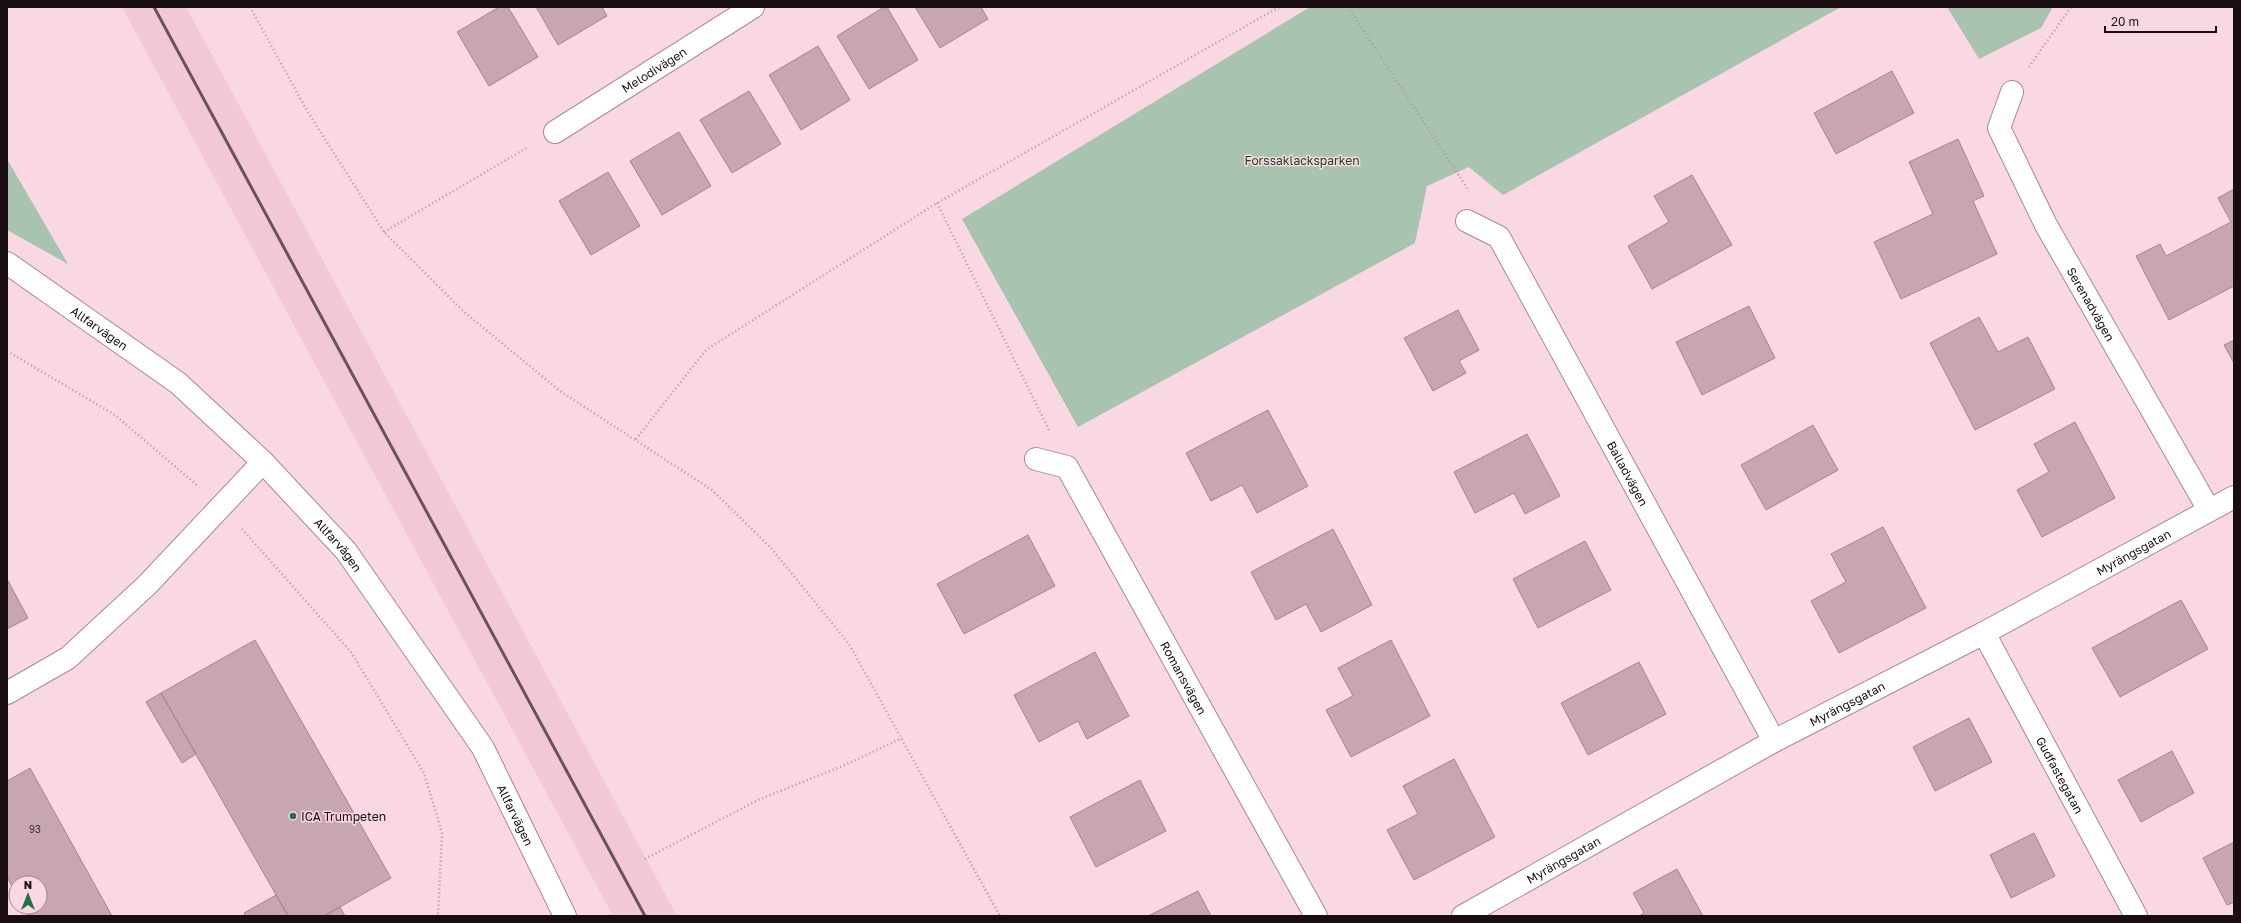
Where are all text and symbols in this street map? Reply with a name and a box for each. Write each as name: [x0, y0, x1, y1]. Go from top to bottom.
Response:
scale bar: [2105, 8, 2216, 34]
text: 20 m: [2111, 14, 2139, 29]
street label: Melodivägen: [619, 43, 689, 96]
park label: Forssaklacksparken: [1244, 153, 1360, 168]
street label: Serenadvägen: [2064, 264, 2118, 344]
street label: Allfarvägen: [68, 303, 131, 353]
street label: Balladvägen: [1604, 438, 1652, 508]
street label: Allfarvägen: [311, 515, 366, 575]
street label: Myrängsgatan: [2093, 525, 2173, 578]
street label: Romansvägen: [1158, 638, 1210, 717]
street label: Myrängsgatan: [1807, 678, 1887, 729]
street label: Gudfastegatan: [2033, 734, 2087, 816]
street label: Allfarvägen: [494, 782, 537, 848]
place label: ICA Trumpeten: [301, 809, 386, 824]
marker: ICA Trumpeten: [288, 811, 298, 821]
house number: 93: [29, 823, 41, 835]
street label: Myrängsgatan: [1524, 833, 1603, 886]
north arrow: [8, 875, 48, 915]
text: N: [24, 878, 32, 891]

